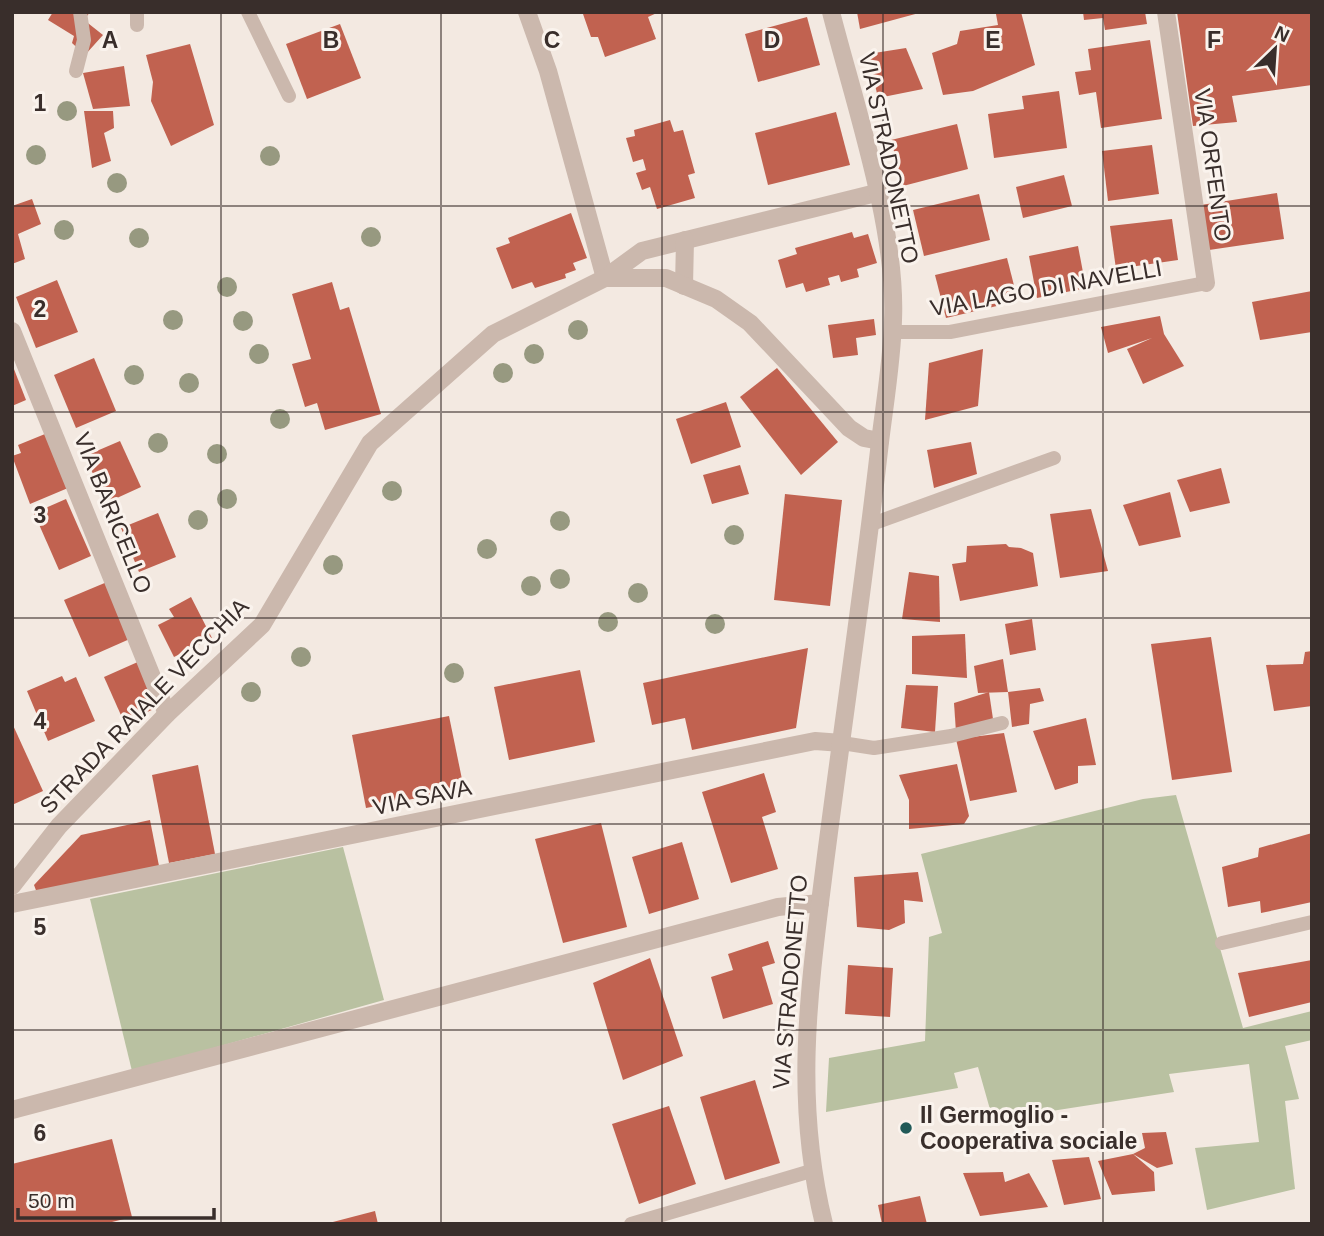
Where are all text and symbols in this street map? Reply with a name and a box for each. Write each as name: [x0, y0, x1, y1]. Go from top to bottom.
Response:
north arrow: [1240, 14, 1310, 84]
text: N: [1271, 22, 1293, 46]
text: A: [102, 27, 118, 53]
text: B: [323, 27, 339, 53]
text: C: [544, 27, 560, 53]
text: D: [764, 27, 780, 53]
text: E: [985, 27, 1001, 53]
text: F: [1207, 27, 1221, 53]
street label: VIA STRADONETTO: [854, 50, 924, 266]
street label: VIA ORFENTO: [1189, 87, 1237, 243]
text: 1: [34, 90, 47, 116]
street label: VIA LAGO DI NAVELLI: [928, 255, 1164, 321]
text: 2: [34, 296, 46, 322]
street label: VIA BARICELLO: [69, 429, 157, 597]
text: 3: [34, 502, 46, 528]
street label: STRADA RAIALE VECCHIA: [34, 593, 254, 819]
text: 4: [34, 708, 47, 734]
street label: VIA SAVA: [370, 774, 474, 820]
street label: VIA STRADONETTO: [768, 873, 812, 1091]
text: 5: [34, 914, 47, 940]
place label: Il Germoglio - Cooperativa sociale: [920, 1102, 1137, 1154]
text: 6: [34, 1120, 46, 1146]
marker: Il Germoglio - Cooperativa sociale: [898, 1120, 914, 1136]
scale bar: [18, 1176, 214, 1220]
text: 50 m: [28, 1189, 75, 1212]

